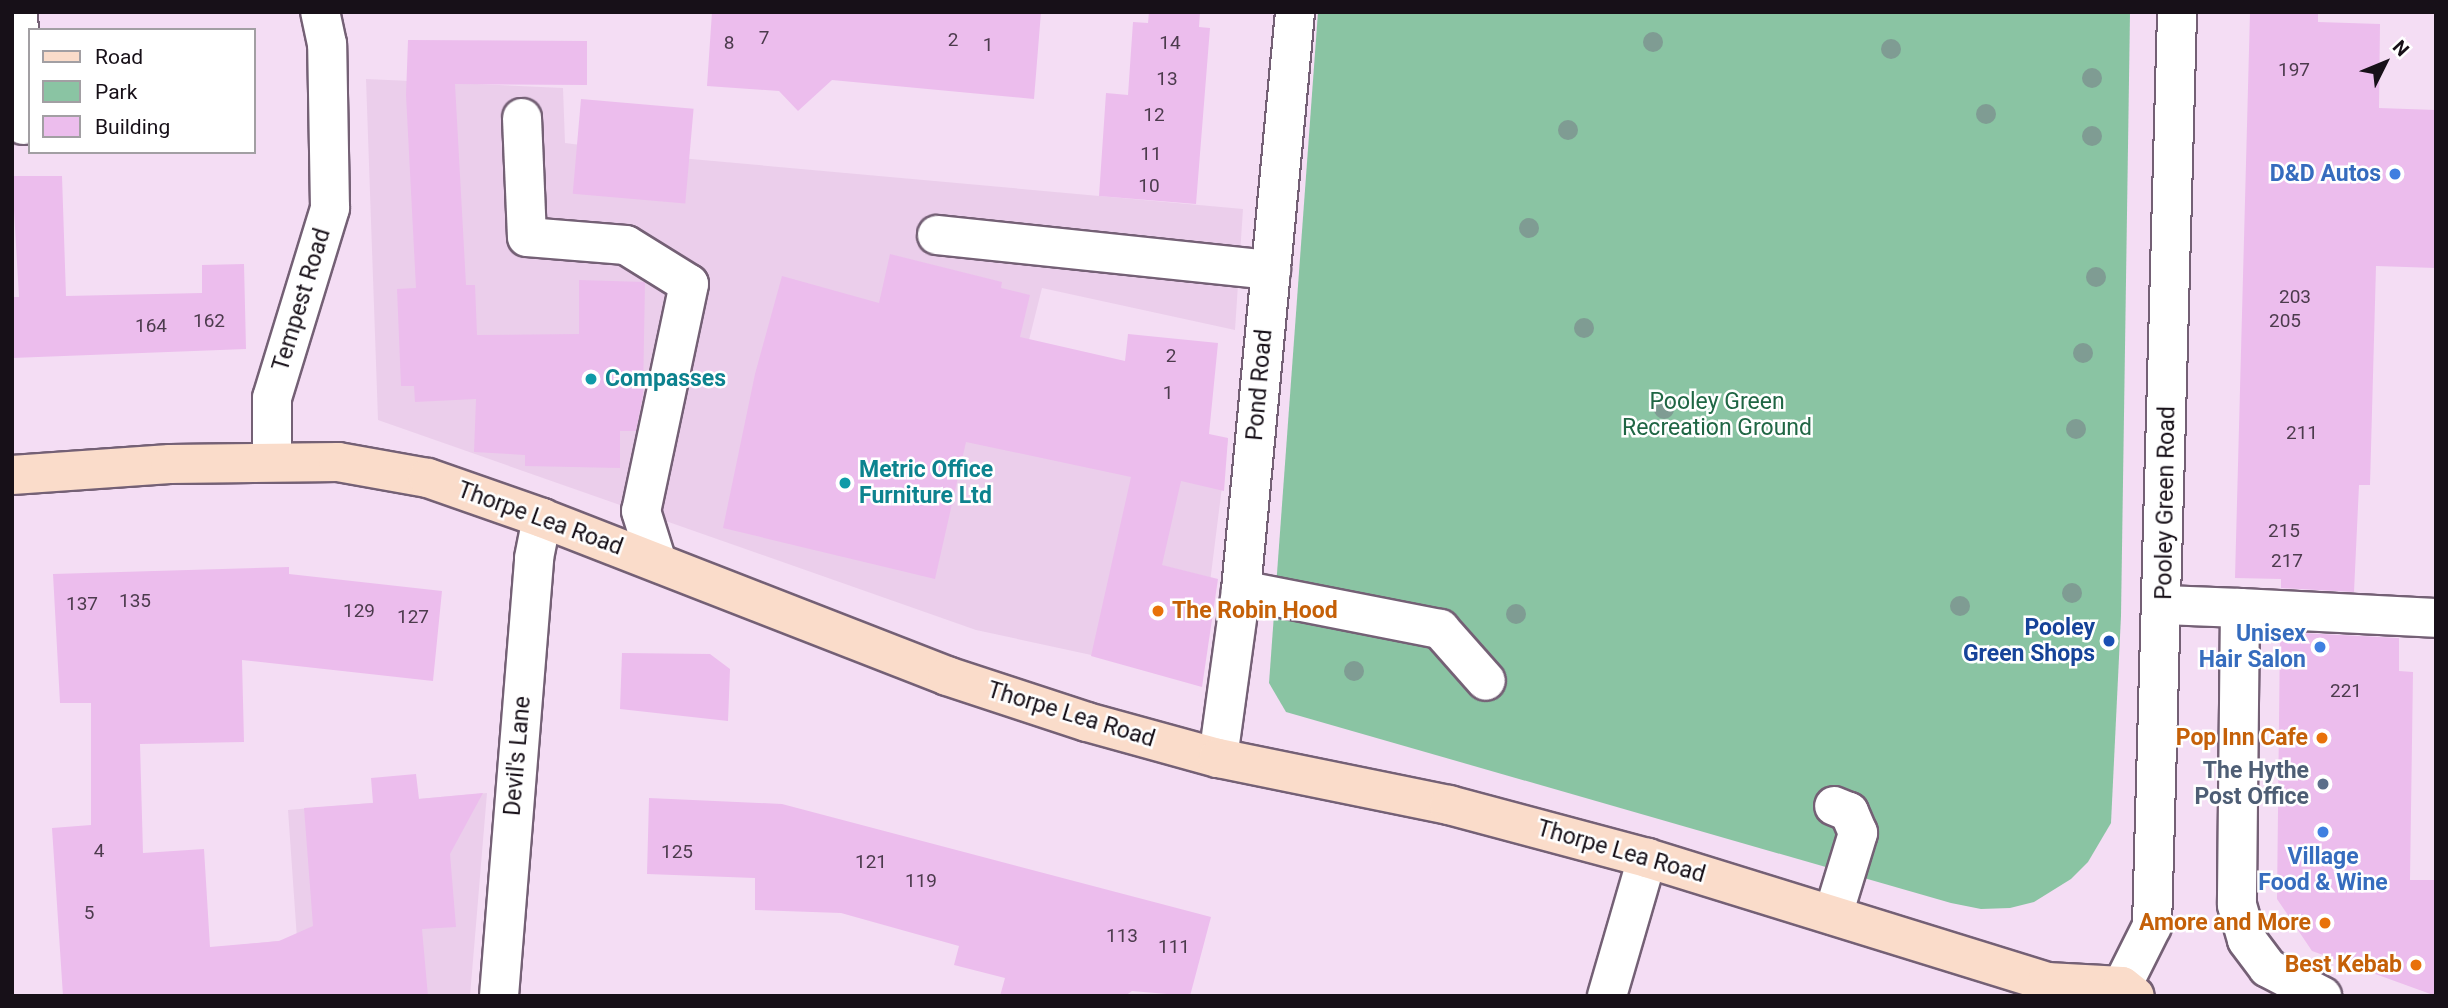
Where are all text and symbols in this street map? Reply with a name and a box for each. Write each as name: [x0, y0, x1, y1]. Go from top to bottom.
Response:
house number: 7: [759, 27, 769, 49]
legend: [28, 28, 256, 154]
north arrow: [2350, 28, 2420, 98]
house number: 2: [948, 29, 958, 51]
house number: 8: [724, 32, 734, 54]
house number: 14: [1159, 32, 1181, 54]
house number: 1: [983, 34, 993, 56]
text: N: [2388, 36, 2414, 61]
text: Road: [95, 45, 143, 69]
house number: 197: [2278, 59, 2310, 81]
house number: 13: [1156, 68, 1178, 90]
text: Park: [95, 80, 137, 104]
house number: 12: [1143, 104, 1165, 126]
text: Building: [95, 115, 170, 139]
house number: 11: [1140, 143, 1162, 165]
place label: D&D Autos: [2270, 160, 2381, 188]
marker: D&D Autos: [2387, 166, 2403, 182]
house number: 10: [1138, 175, 1160, 197]
street label: Tempest Road: [267, 225, 337, 375]
house number: 203: [2279, 286, 2311, 308]
house number: 162: [193, 310, 225, 332]
house number: 205: [2269, 310, 2301, 332]
house number: 164: [135, 315, 167, 337]
street label: Pond Road: [1241, 328, 1279, 442]
house number: 2: [1166, 345, 1176, 367]
place label: Compasses: [605, 365, 726, 393]
marker: Compasses: [583, 371, 599, 387]
house number: 1: [1163, 382, 1173, 404]
park label: Pooley Green Recreation Ground: [1622, 388, 1812, 442]
street label: Pooley Green Road: [2151, 406, 2181, 600]
house number: 211: [2286, 422, 2318, 444]
place label: Metric Office Furniture Ltd: [859, 456, 993, 510]
marker: Metric Office Furniture Ltd: [837, 475, 853, 491]
street label: Thorpe Lea Road: [454, 476, 626, 562]
house number: 215: [2268, 520, 2300, 542]
house number: 217: [2271, 550, 2303, 572]
house number: 135: [119, 590, 151, 612]
house number: 137: [66, 593, 98, 615]
place label: The Robin Hood: [1172, 597, 1338, 625]
house number: 129: [343, 600, 375, 622]
marker: The Robin Hood: [1150, 603, 1166, 619]
house number: 127: [397, 606, 429, 628]
place label: Pooley Green Shops: [1963, 614, 2095, 668]
place label: Unisex Hair Salon: [2199, 620, 2306, 674]
marker: Pooley Green Shops: [2101, 633, 2117, 649]
marker: Unisex Hair Salon: [2312, 639, 2328, 655]
street label: Thorpe Lea Road: [984, 676, 1158, 754]
house number: 221: [2330, 680, 2362, 702]
street label: Devil's Lane: [499, 695, 537, 817]
place label: Pop Inn Cafe: [2176, 724, 2308, 752]
marker: Pop Inn Cafe: [2314, 730, 2330, 746]
place label: The Hythe Post Office: [2194, 757, 2309, 811]
marker: The Hythe Post Office: [2315, 776, 2331, 792]
street label: Thorpe Lea Road: [1534, 815, 1708, 889]
marker: Village Food & Wine: [2315, 824, 2331, 840]
house number: 4: [94, 840, 104, 862]
house number: 125: [661, 841, 693, 863]
place label: Village Food & Wine: [2258, 843, 2388, 897]
house number: 121: [855, 851, 887, 873]
house number: 119: [905, 870, 937, 892]
house number: 5: [84, 902, 94, 924]
place label: Amore and More: [2139, 909, 2311, 937]
marker: Amore and More: [2317, 915, 2333, 931]
house number: 113: [1106, 925, 1138, 947]
house number: 111: [1158, 936, 1190, 958]
place label: Best Kebab: [2285, 951, 2402, 979]
marker: Best Kebab: [2408, 957, 2424, 973]

